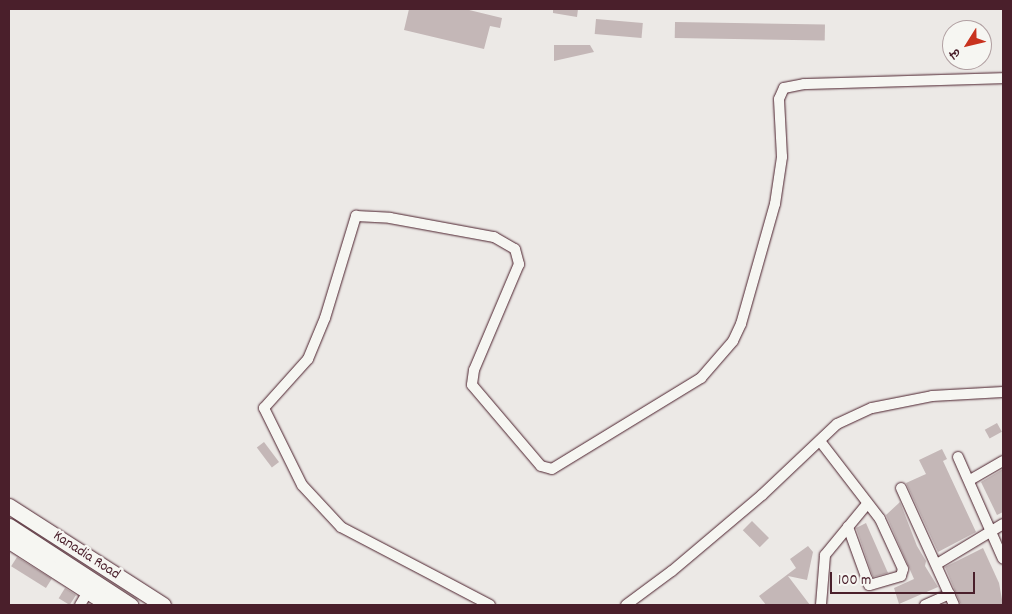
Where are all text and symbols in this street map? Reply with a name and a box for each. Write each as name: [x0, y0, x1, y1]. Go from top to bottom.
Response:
north arrow: [942, 20, 992, 70]
text: उ: [945, 44, 966, 62]
street label: Kanadia Road: [49, 528, 123, 584]
scale bar: [832, 562, 977, 594]
text: 100 m: [838, 570, 871, 592]

